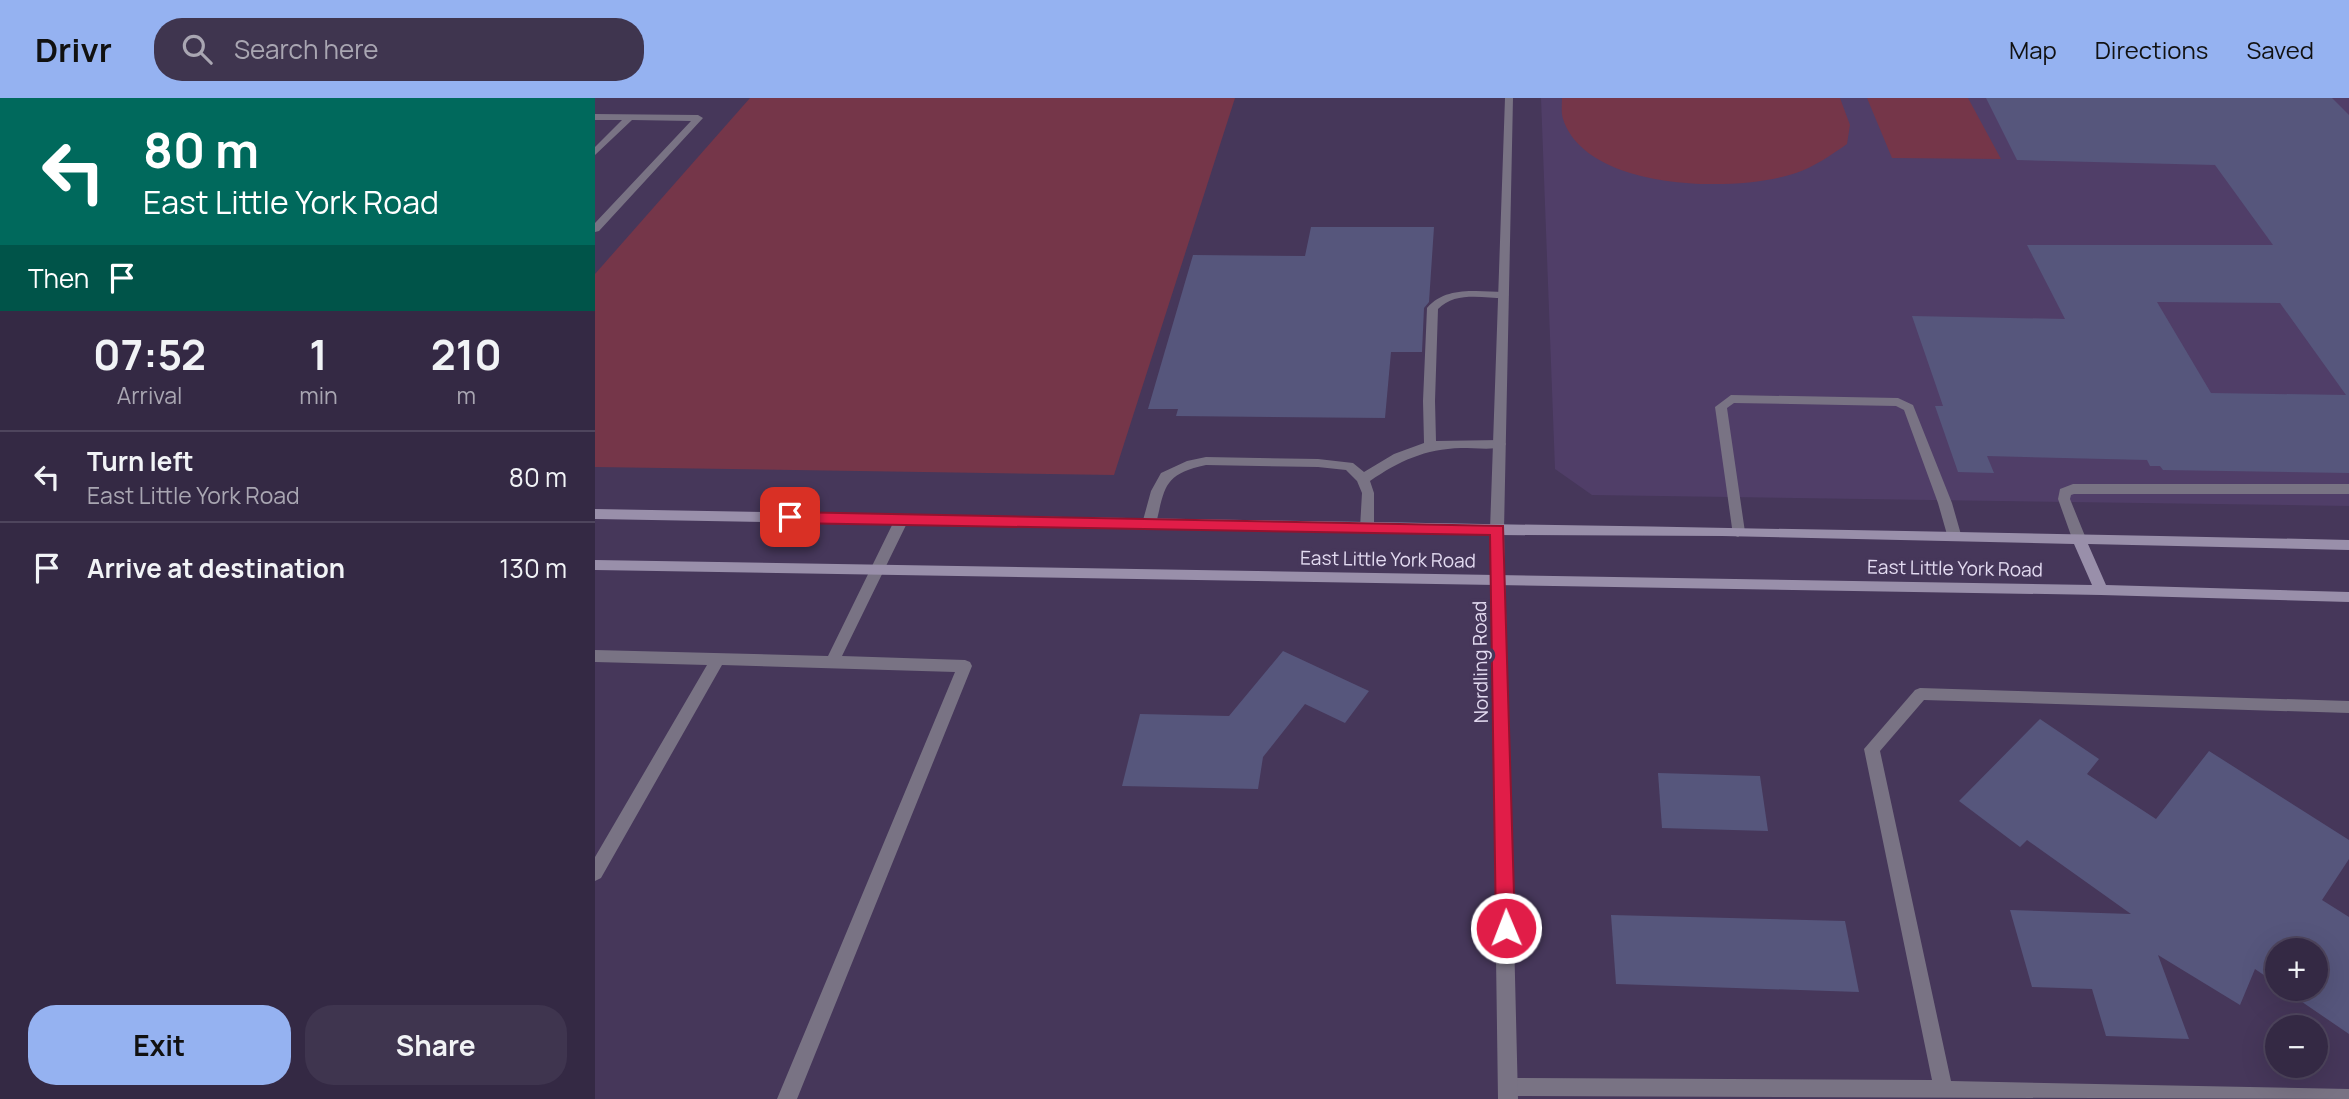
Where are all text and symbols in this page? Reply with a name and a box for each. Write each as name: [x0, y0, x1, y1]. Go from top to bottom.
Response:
search box: [154, 18, 644, 81]
text: Drivr: [35, 27, 112, 72]
icon: search: [178, 30, 216, 68]
text: Search here: [234, 31, 378, 67]
text: Map: [2009, 33, 2057, 66]
text: Directions: [2095, 33, 2208, 66]
text: Saved: [2246, 33, 2314, 66]
text: 80 m: [143, 116, 259, 183]
icon: left: [28, 126, 119, 217]
text: East Little York Road: [143, 180, 439, 224]
icon: arrive: [103, 259, 141, 297]
text: Then: [28, 260, 89, 296]
text: 07:52: [93, 325, 206, 383]
text: 1: [309, 325, 328, 383]
text: 210: [431, 325, 502, 383]
text: Arrival: [117, 379, 182, 411]
text: min: [299, 379, 338, 411]
text: m: [457, 379, 476, 411]
text: Turn left: [87, 443, 194, 479]
icon: left: [28, 458, 66, 496]
text: 80 m: [509, 459, 567, 495]
text: East Little York Road: [87, 479, 300, 511]
pin: [760, 487, 820, 547]
icon: arrive: [771, 498, 809, 536]
street label: East Little York Road: [1300, 544, 1476, 574]
icon: arrive: [28, 549, 66, 587]
text: Arrive at destination: [87, 550, 345, 586]
text: 130 m: [499, 550, 567, 586]
street label: East Little York Road: [1867, 553, 2043, 583]
street label: Nordling Road: [1466, 601, 1494, 723]
position arrow: [1469, 891, 1543, 965]
map controls: [2265, 938, 2328, 1078]
button: +: [2265, 938, 2328, 1001]
button: Exit: [28, 1005, 291, 1085]
button: Share: [305, 1005, 567, 1085]
button: −: [2265, 1015, 2328, 1078]

